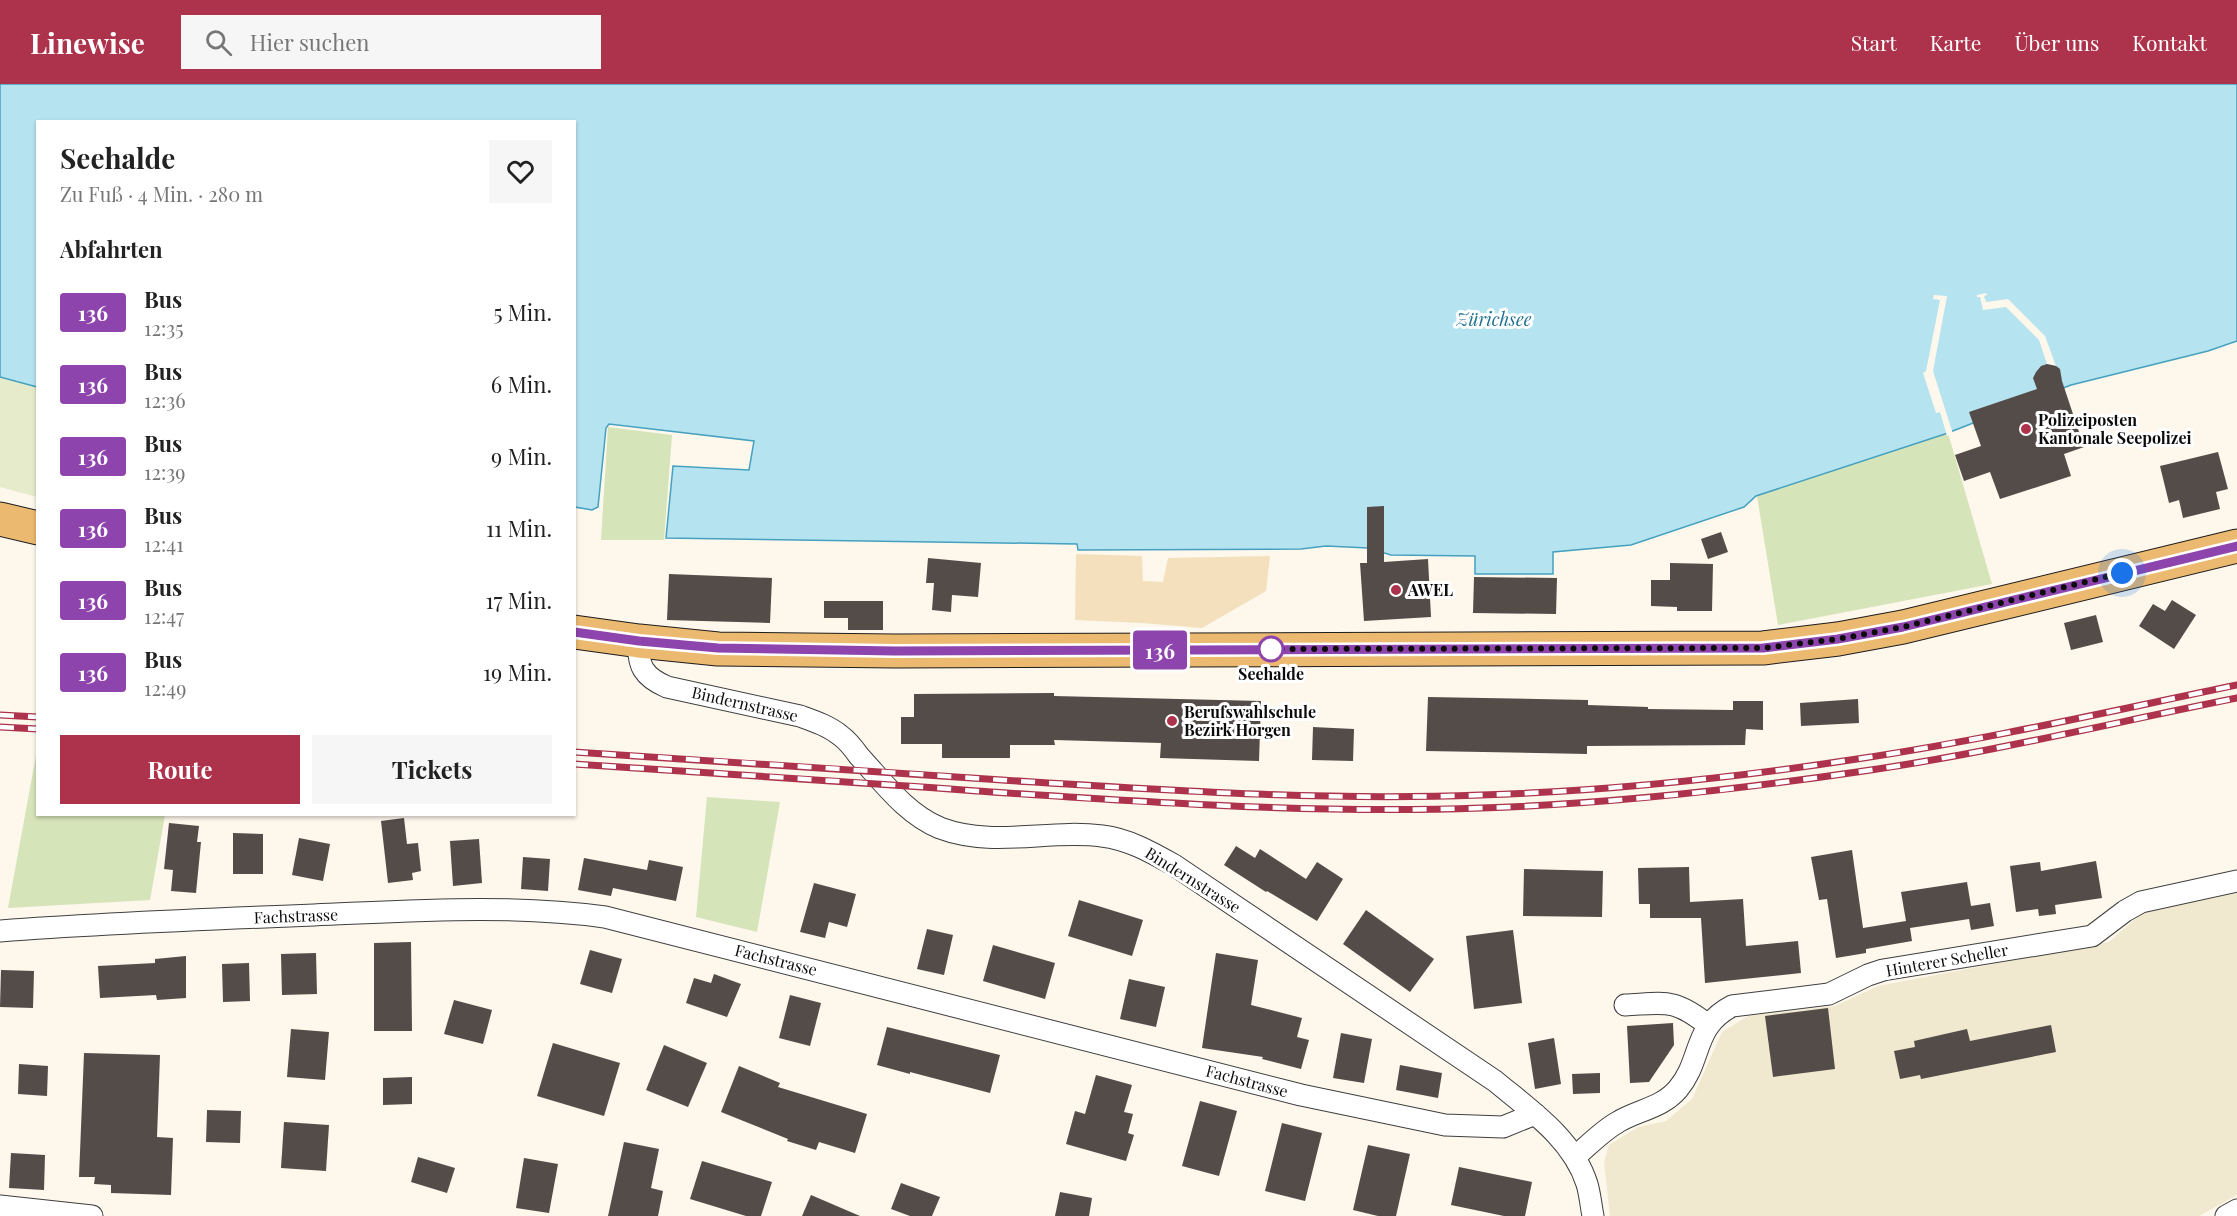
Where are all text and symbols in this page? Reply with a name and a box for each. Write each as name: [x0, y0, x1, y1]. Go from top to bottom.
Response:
search box: [181, 15, 601, 69]
text: Linewise: [30, 24, 145, 61]
icon: search: [202, 26, 235, 59]
text: Hier suchen: [250, 27, 369, 57]
text: Start: [1851, 28, 1897, 56]
text: Karte: [1930, 28, 1981, 56]
text: Über uns: [2014, 28, 2099, 56]
text: Kontakt: [2132, 28, 2207, 56]
text: Seehalde: [60, 139, 175, 176]
button: heart: [489, 140, 552, 203]
text: Zu Fuß · 4 Min. · 280 m: [60, 180, 263, 207]
text: Abfahrten: [60, 234, 163, 264]
text: Bus: [144, 284, 182, 314]
text: 5 Min.: [493, 297, 552, 327]
text: 136: [78, 298, 108, 326]
water label: Zürichsee: [1456, 307, 1532, 331]
text: 12:35: [144, 314, 184, 341]
text: Bus: [144, 356, 182, 386]
text: 6 Min.: [491, 369, 552, 399]
text: 136: [78, 370, 108, 398]
text: 12:36: [144, 386, 186, 413]
place label: Polizeiposten Kantonale Seepolizei: [2038, 409, 2192, 448]
marker: Polizeiposten Kantonale Seepolizei: [2019, 422, 2033, 436]
text: Bus: [144, 428, 182, 458]
text: 9 Min.: [491, 441, 552, 471]
text: 136: [78, 442, 108, 470]
text: 12:39: [144, 458, 186, 485]
text: Bus: [144, 500, 182, 530]
text: 11 Min.: [486, 513, 552, 543]
text: 136: [78, 514, 108, 542]
text: 12:41: [144, 530, 184, 557]
your location: [2107, 558, 2137, 588]
text: Bus: [144, 572, 182, 602]
place label: AWEL: [1407, 579, 1453, 600]
marker: AWEL: [1389, 583, 1403, 597]
text: 17 Min.: [485, 585, 552, 615]
text: 136: [78, 586, 108, 614]
text: 12:47: [144, 602, 184, 629]
line badge: 136: [1126, 630, 1194, 670]
text: 136: [1145, 636, 1175, 664]
marker: Seehalde: [1258, 636, 1284, 662]
text: Bus: [144, 644, 182, 674]
text: 19 Min.: [483, 657, 552, 687]
text: 136: [78, 658, 108, 686]
place label: Seehalde: [1238, 663, 1304, 684]
text: 12:49: [144, 674, 186, 701]
street label: Bindernstrasse: [690, 681, 800, 726]
place label: Berufswahlschule Bezirk Horgen: [1184, 701, 1316, 740]
marker: Berufswahlschule Bezirk Horgen: [1165, 714, 1179, 728]
button: Route: [60, 735, 300, 804]
button: Tickets: [312, 735, 552, 804]
street label: Bindernstrasse: [1142, 842, 1245, 917]
street label: Fachstrasse: [253, 904, 338, 927]
street label: Hinterer Scheller: [1884, 938, 2010, 981]
street label: Fachstrasse: [733, 939, 820, 980]
street label: Fachstrasse: [1204, 1059, 1291, 1102]

